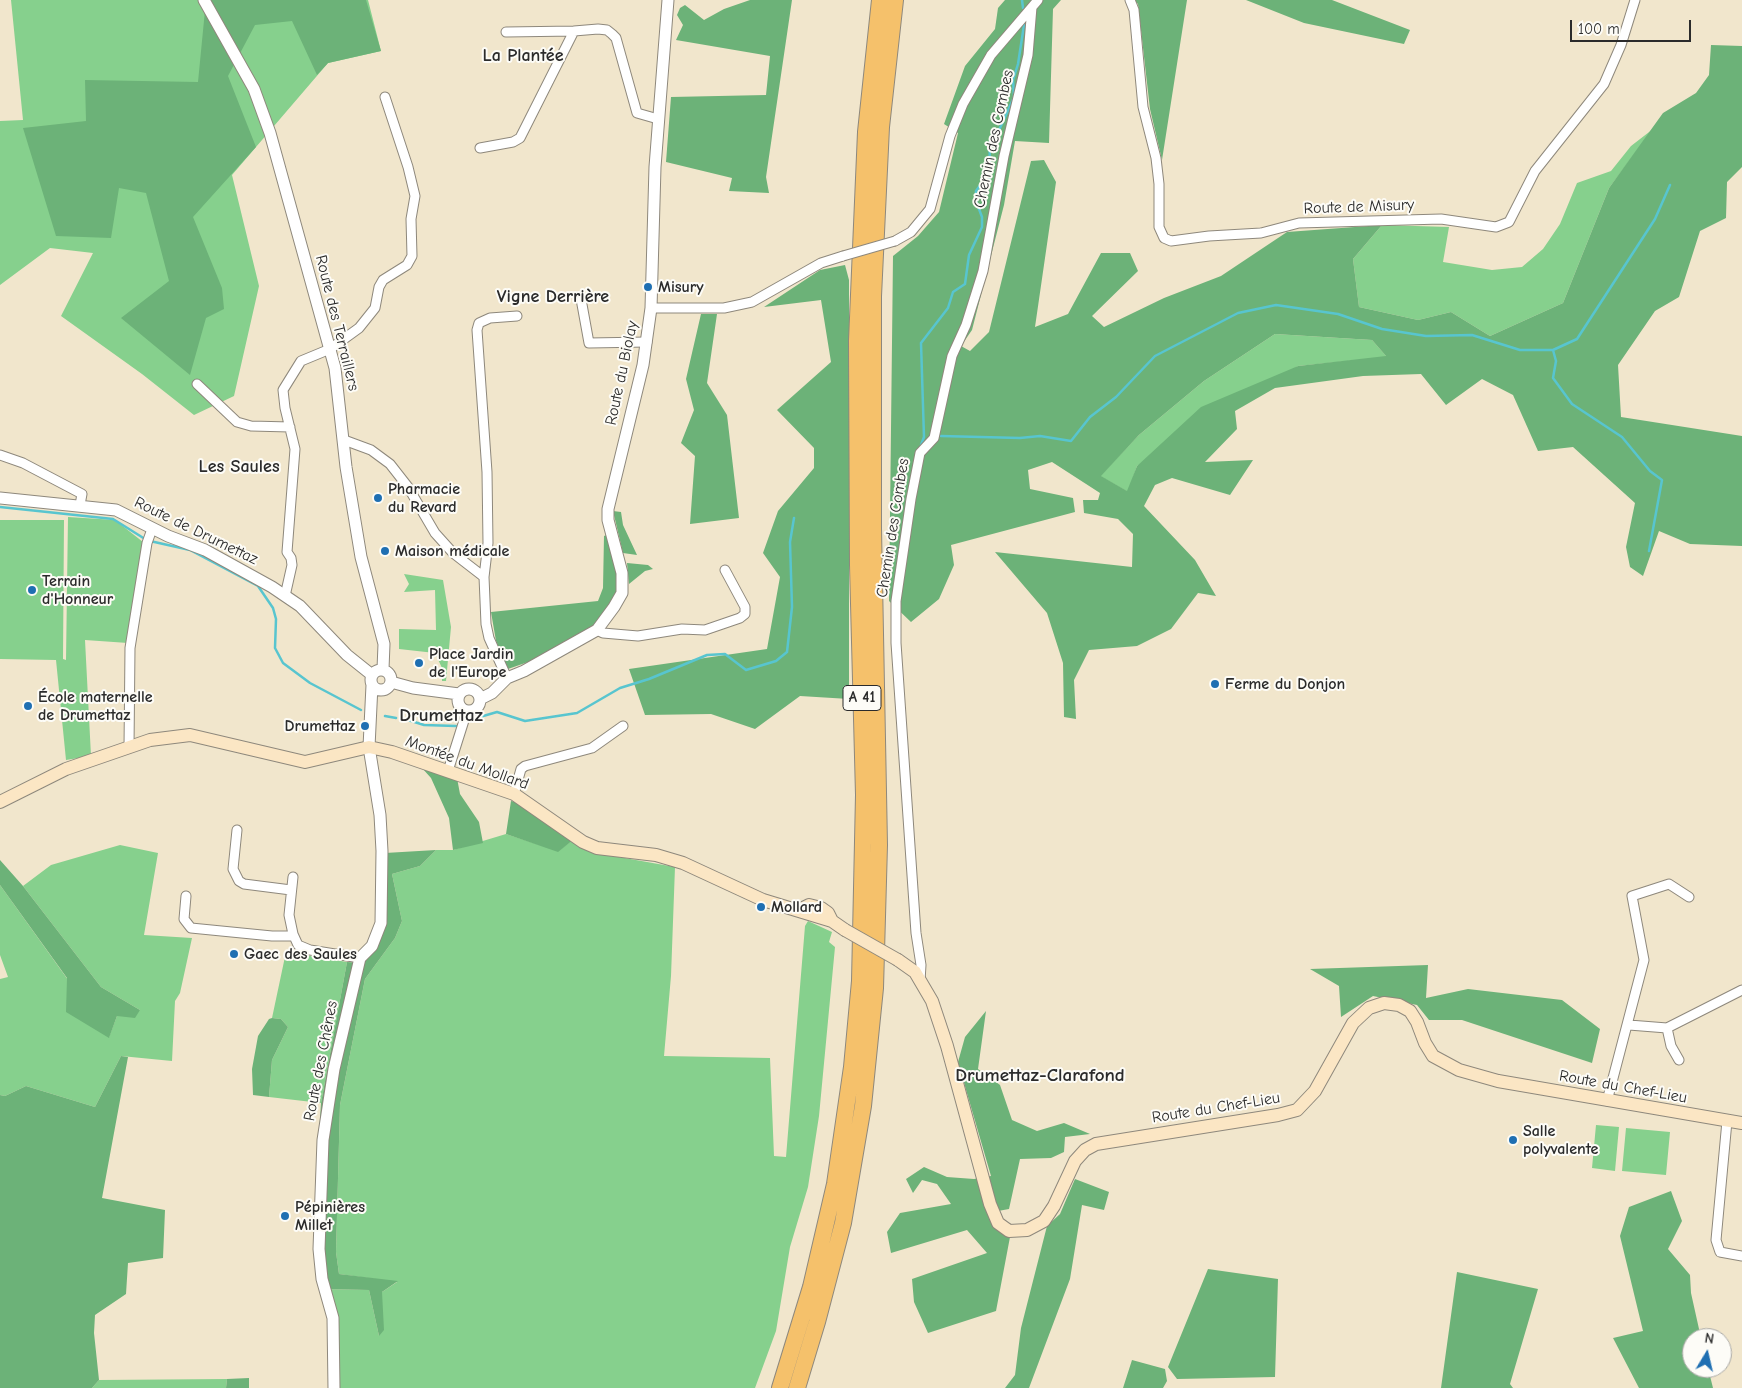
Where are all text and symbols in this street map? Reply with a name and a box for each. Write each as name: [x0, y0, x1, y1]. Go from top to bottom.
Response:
scale bar: [1572, 10, 1693, 42]
text: 100 m: [1578, 20, 1620, 38]
district label: La Plantée: [482, 45, 564, 67]
street label: Chemin des Combes: [970, 68, 1018, 210]
street label: Route de Misury: [1303, 195, 1415, 219]
street label: Route des Terraillers: [311, 253, 363, 393]
place label: Misury: [658, 277, 704, 297]
marker: Misury: [642, 281, 654, 293]
district label: Vigne Derrière: [497, 286, 609, 308]
street label: Route du Biolay: [602, 319, 642, 427]
district label: Les Saules: [198, 456, 280, 478]
street label: Chemin des Combes: [873, 457, 913, 599]
place label: Pharmacie du Revard: [388, 479, 460, 517]
marker: Pharmacie du Revard: [372, 492, 384, 504]
street label: Route de Drumettaz: [131, 493, 261, 569]
place label: Maison médicale: [395, 541, 509, 561]
marker: Maison médicale: [379, 545, 391, 557]
place label: Terrain d'Honneur: [42, 571, 113, 609]
marker: Terrain d'Honneur: [26, 584, 38, 596]
place label: Place Jardin de l'Europe: [429, 644, 513, 682]
marker: Place Jardin de l'Europe: [413, 657, 425, 669]
place label: Ferme du Donjon: [1225, 674, 1345, 694]
marker: Ferme du Donjon: [1209, 678, 1221, 690]
road number: A 41: [843, 686, 881, 710]
place label: École maternelle de Drumettaz: [38, 687, 153, 725]
marker: École maternelle de Drumettaz: [22, 700, 34, 712]
district label: Drumettaz: [399, 705, 483, 727]
place label: Drumettaz: [285, 716, 355, 736]
marker: Drumettaz: [359, 720, 371, 732]
street label: Montée du Mollard: [403, 732, 531, 794]
place label: Mollard: [771, 897, 822, 917]
marker: Mollard: [755, 901, 767, 913]
place label: Gaec des Saules: [244, 944, 357, 964]
marker: Gaec des Saules: [228, 948, 240, 960]
street label: Route des Chênes: [300, 999, 342, 1123]
district label: Drumettaz-Clarafond: [955, 1065, 1125, 1087]
street label: Route du Chef-Lieu: [1558, 1066, 1688, 1108]
street label: Route du Chef-Lieu: [1151, 1088, 1281, 1128]
place label: Salle polyvalente: [1523, 1121, 1598, 1159]
marker: Salle polyvalente: [1507, 1134, 1519, 1146]
place label: Pépinières Millet: [295, 1197, 365, 1235]
marker: Pépinières Millet: [279, 1210, 291, 1222]
north arrow: [1682, 1328, 1732, 1378]
text: N: [1703, 1330, 1715, 1348]

